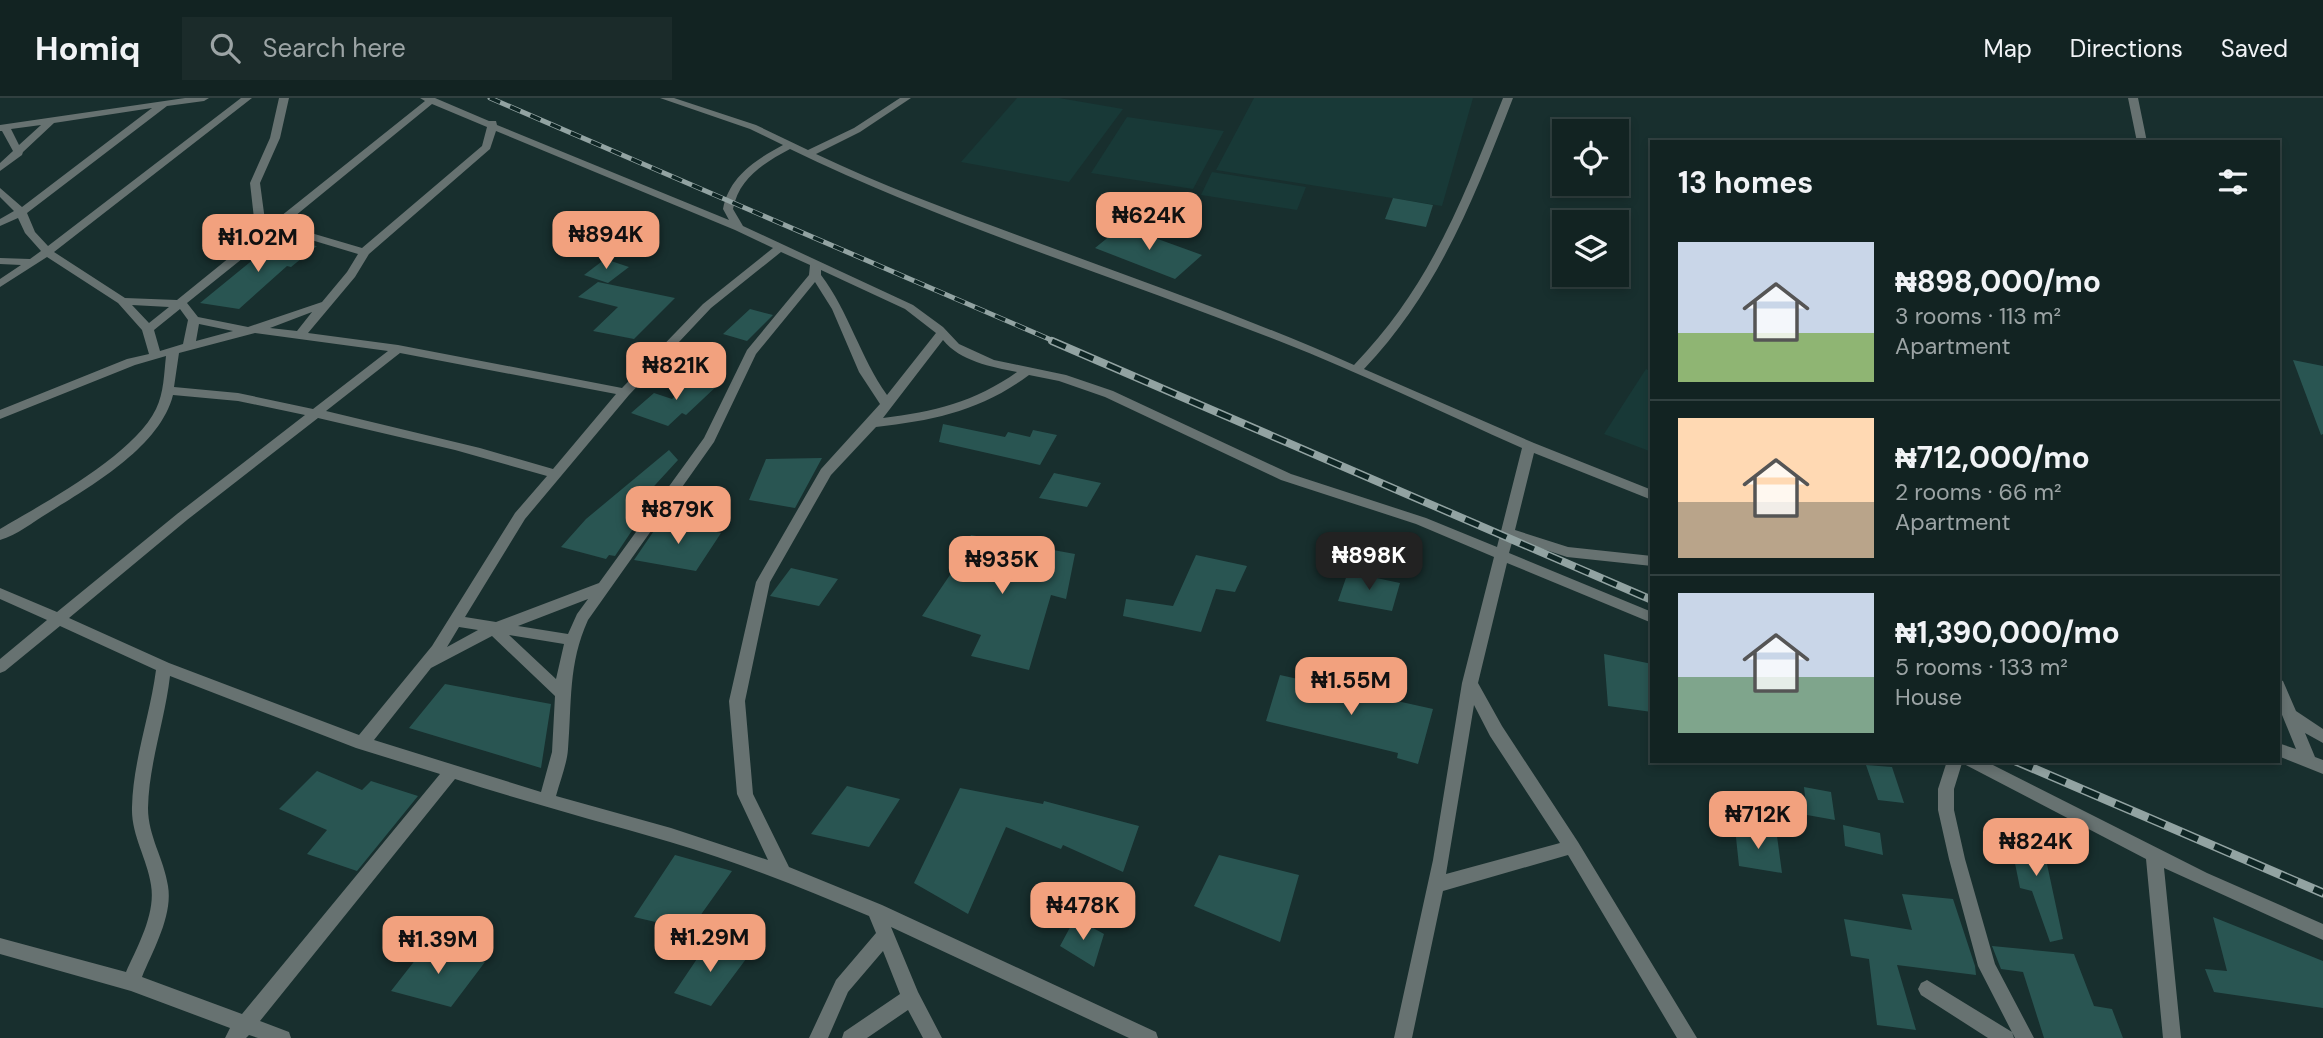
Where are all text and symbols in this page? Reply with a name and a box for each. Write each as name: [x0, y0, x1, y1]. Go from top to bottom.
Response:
search box: [182, 17, 672, 80]
text: Homiq: [35, 27, 140, 70]
icon: search: [206, 29, 244, 67]
text: Search here: [262, 31, 406, 65]
text: Map: [1984, 33, 2032, 64]
text: Directions: [2070, 33, 2183, 64]
text: Saved: [2221, 33, 2288, 64]
map controls: [1552, 119, 1629, 287]
button: locate: [1552, 119, 1629, 196]
text: 13 homes: [1678, 163, 1813, 202]
icon: filters: [2214, 163, 2252, 201]
pin: ₦624K: [1100, 192, 1198, 252]
text: ₦624K: [1112, 200, 1186, 230]
button: layers: [1552, 210, 1629, 287]
pin: ₦894K: [557, 212, 655, 271]
pin: ₦1.02M: [201, 214, 315, 274]
text: ₦894K: [568, 219, 644, 249]
text: ₦1.02M: [218, 222, 298, 252]
text: ₦898,000/mo: [1895, 262, 2101, 301]
icon: home: [1734, 270, 1818, 354]
text: 3 rooms · 113 m²: [1895, 301, 2061, 331]
text: Apartment: [1895, 331, 2010, 361]
pin: ₦821K: [627, 342, 725, 402]
text: ₦821K: [642, 350, 710, 380]
text: ₦712,000/mo: [1895, 438, 2090, 477]
icon: home: [1734, 446, 1818, 530]
text: 2 rooms · 66 m²: [1895, 477, 2062, 507]
pin: ₦879K: [629, 486, 727, 546]
text: ₦879K: [642, 494, 714, 524]
text: Apartment: [1895, 507, 2010, 537]
pin: ₦898K: [1320, 532, 1418, 592]
pin: ₦935K: [953, 536, 1051, 596]
text: ₦898K: [1332, 540, 1406, 570]
text: ₦935K: [965, 544, 1039, 574]
text: ₦1,390,000/mo: [1895, 613, 2120, 652]
icon: home: [1734, 621, 1818, 705]
text: 5 rooms · 133 m²: [1895, 652, 2068, 682]
pin: ₦1.55M: [1294, 658, 1408, 717]
text: ₦1.55M: [1311, 665, 1391, 695]
text: House: [1895, 682, 1962, 712]
pin: ₦712K: [1709, 792, 1807, 851]
text: ₦712K: [1725, 799, 1791, 829]
pin: ₦824K: [1987, 818, 2085, 878]
text: ₦824K: [1999, 826, 2073, 856]
pin: ₦478K: [1034, 882, 1132, 942]
text: ₦478K: [1046, 890, 1120, 920]
pin: ₦1.29M: [653, 914, 767, 974]
pin: ₦1.39M: [381, 916, 495, 976]
text: ₦1.29M: [671, 922, 749, 952]
text: ₦1.39M: [398, 924, 478, 954]

